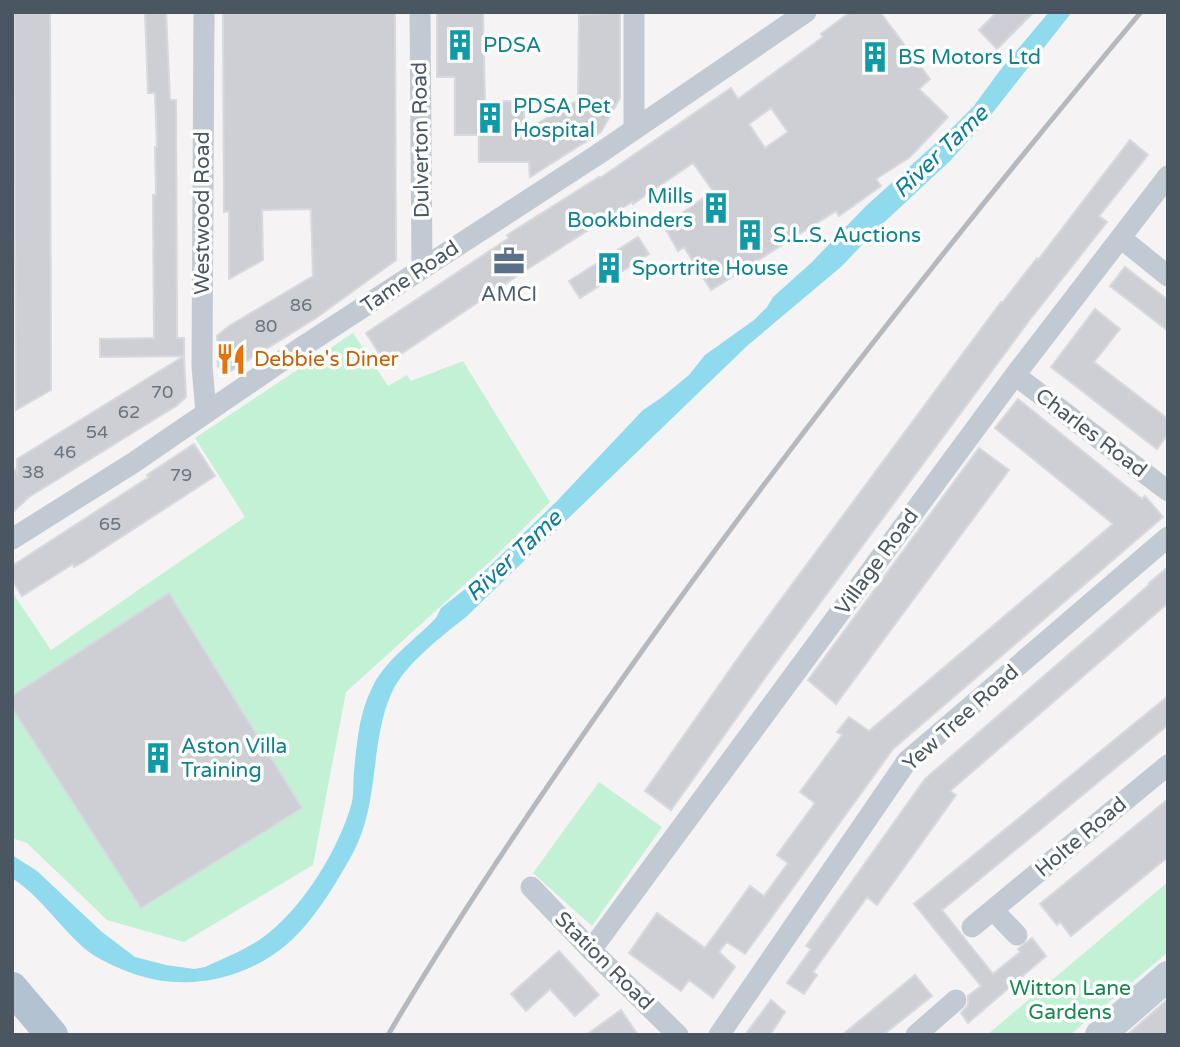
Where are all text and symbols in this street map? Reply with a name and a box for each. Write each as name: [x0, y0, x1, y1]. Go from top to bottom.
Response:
building icon: PDSA: [443, 28, 477, 62]
place label: PDSA: [483, 33, 542, 58]
building icon: BS Motors Ltd: [858, 40, 892, 74]
place label: BS Motors Ltd: [898, 45, 1041, 70]
street label: Dulverton Road: [407, 62, 435, 218]
place label: PDSA Pet Hospital: [513, 94, 611, 143]
water label: River Tame: [888, 98, 996, 204]
building icon: PDSA Pet Hospital: [473, 101, 507, 135]
street label: Westwood Road: [190, 131, 215, 295]
place label: Mills Bookbinders: [567, 184, 693, 233]
building icon: Mills Bookbinders: [699, 191, 733, 225]
building icon: S.L.S. Auctions: [733, 218, 767, 252]
place label: S.L.S. Auctions: [773, 223, 921, 248]
street label: Tame Road: [356, 235, 464, 319]
office icon: AMCI: [492, 244, 526, 278]
building icon: Sportrite House: [592, 251, 626, 285]
place label: Sportrite House: [632, 256, 789, 281]
place label: AMCI: [481, 282, 537, 307]
house number: 86: [290, 294, 312, 316]
house number: 80: [255, 315, 277, 337]
restaurant icon: Debbie's Diner: [214, 342, 248, 376]
place label: Debbie's Diner: [254, 347, 399, 372]
house number: 70: [151, 381, 173, 403]
street label: Charles Road: [1030, 383, 1152, 483]
house number: 62: [118, 401, 140, 423]
house number: 54: [86, 421, 108, 443]
house number: 46: [54, 441, 76, 463]
house number: 38: [22, 461, 44, 483]
house number: 79: [170, 464, 192, 486]
water label: River Tame: [460, 503, 569, 608]
street label: Village Road: [830, 504, 924, 620]
house number: 65: [99, 513, 121, 535]
street label: Yew Tree Road: [898, 660, 1024, 776]
place label: Aston Villa Training: [181, 734, 287, 783]
building icon: Aston Villa Training: [141, 741, 175, 775]
street label: Holte Road: [1030, 792, 1132, 882]
street label: Station Road: [550, 907, 658, 1015]
park label: Witton Lane Gardens: [1009, 976, 1131, 1025]

